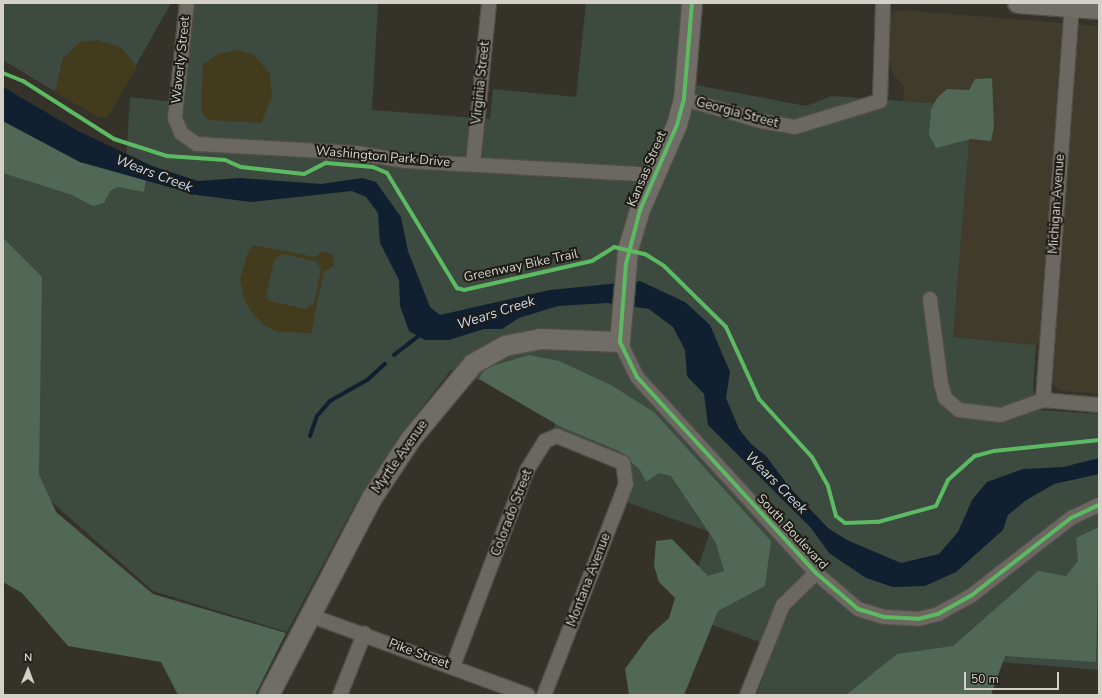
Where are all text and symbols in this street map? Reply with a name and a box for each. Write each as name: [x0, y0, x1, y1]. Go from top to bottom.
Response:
street label: Waverly Street: [169, 16, 193, 104]
street label: Virginia Street: [469, 41, 493, 125]
street label: Georgia Street: [694, 95, 780, 131]
street label: Kansas Street: [624, 129, 670, 209]
street label: Washington Park Drive: [315, 143, 451, 171]
water label: Wears Creek: [113, 152, 195, 196]
street label: Michigan Avenue: [1046, 154, 1068, 254]
street label: Greenway Bike Trail: [462, 246, 580, 286]
water label: Wears Creek: [455, 293, 537, 333]
street label: Myrtle Avenue: [369, 417, 431, 497]
water label: Wears Creek: [741, 448, 811, 518]
street label: Colorado Street: [488, 467, 536, 559]
street label: South Boulevard: [753, 491, 831, 573]
street label: Montana Avenue: [564, 531, 614, 629]
street label: Pike Street: [387, 636, 451, 672]
north arrow: [8, 650, 48, 690]
text: N: [24, 650, 32, 665]
scale bar: [966, 664, 1061, 690]
text: 50 m: [971, 671, 999, 687]

